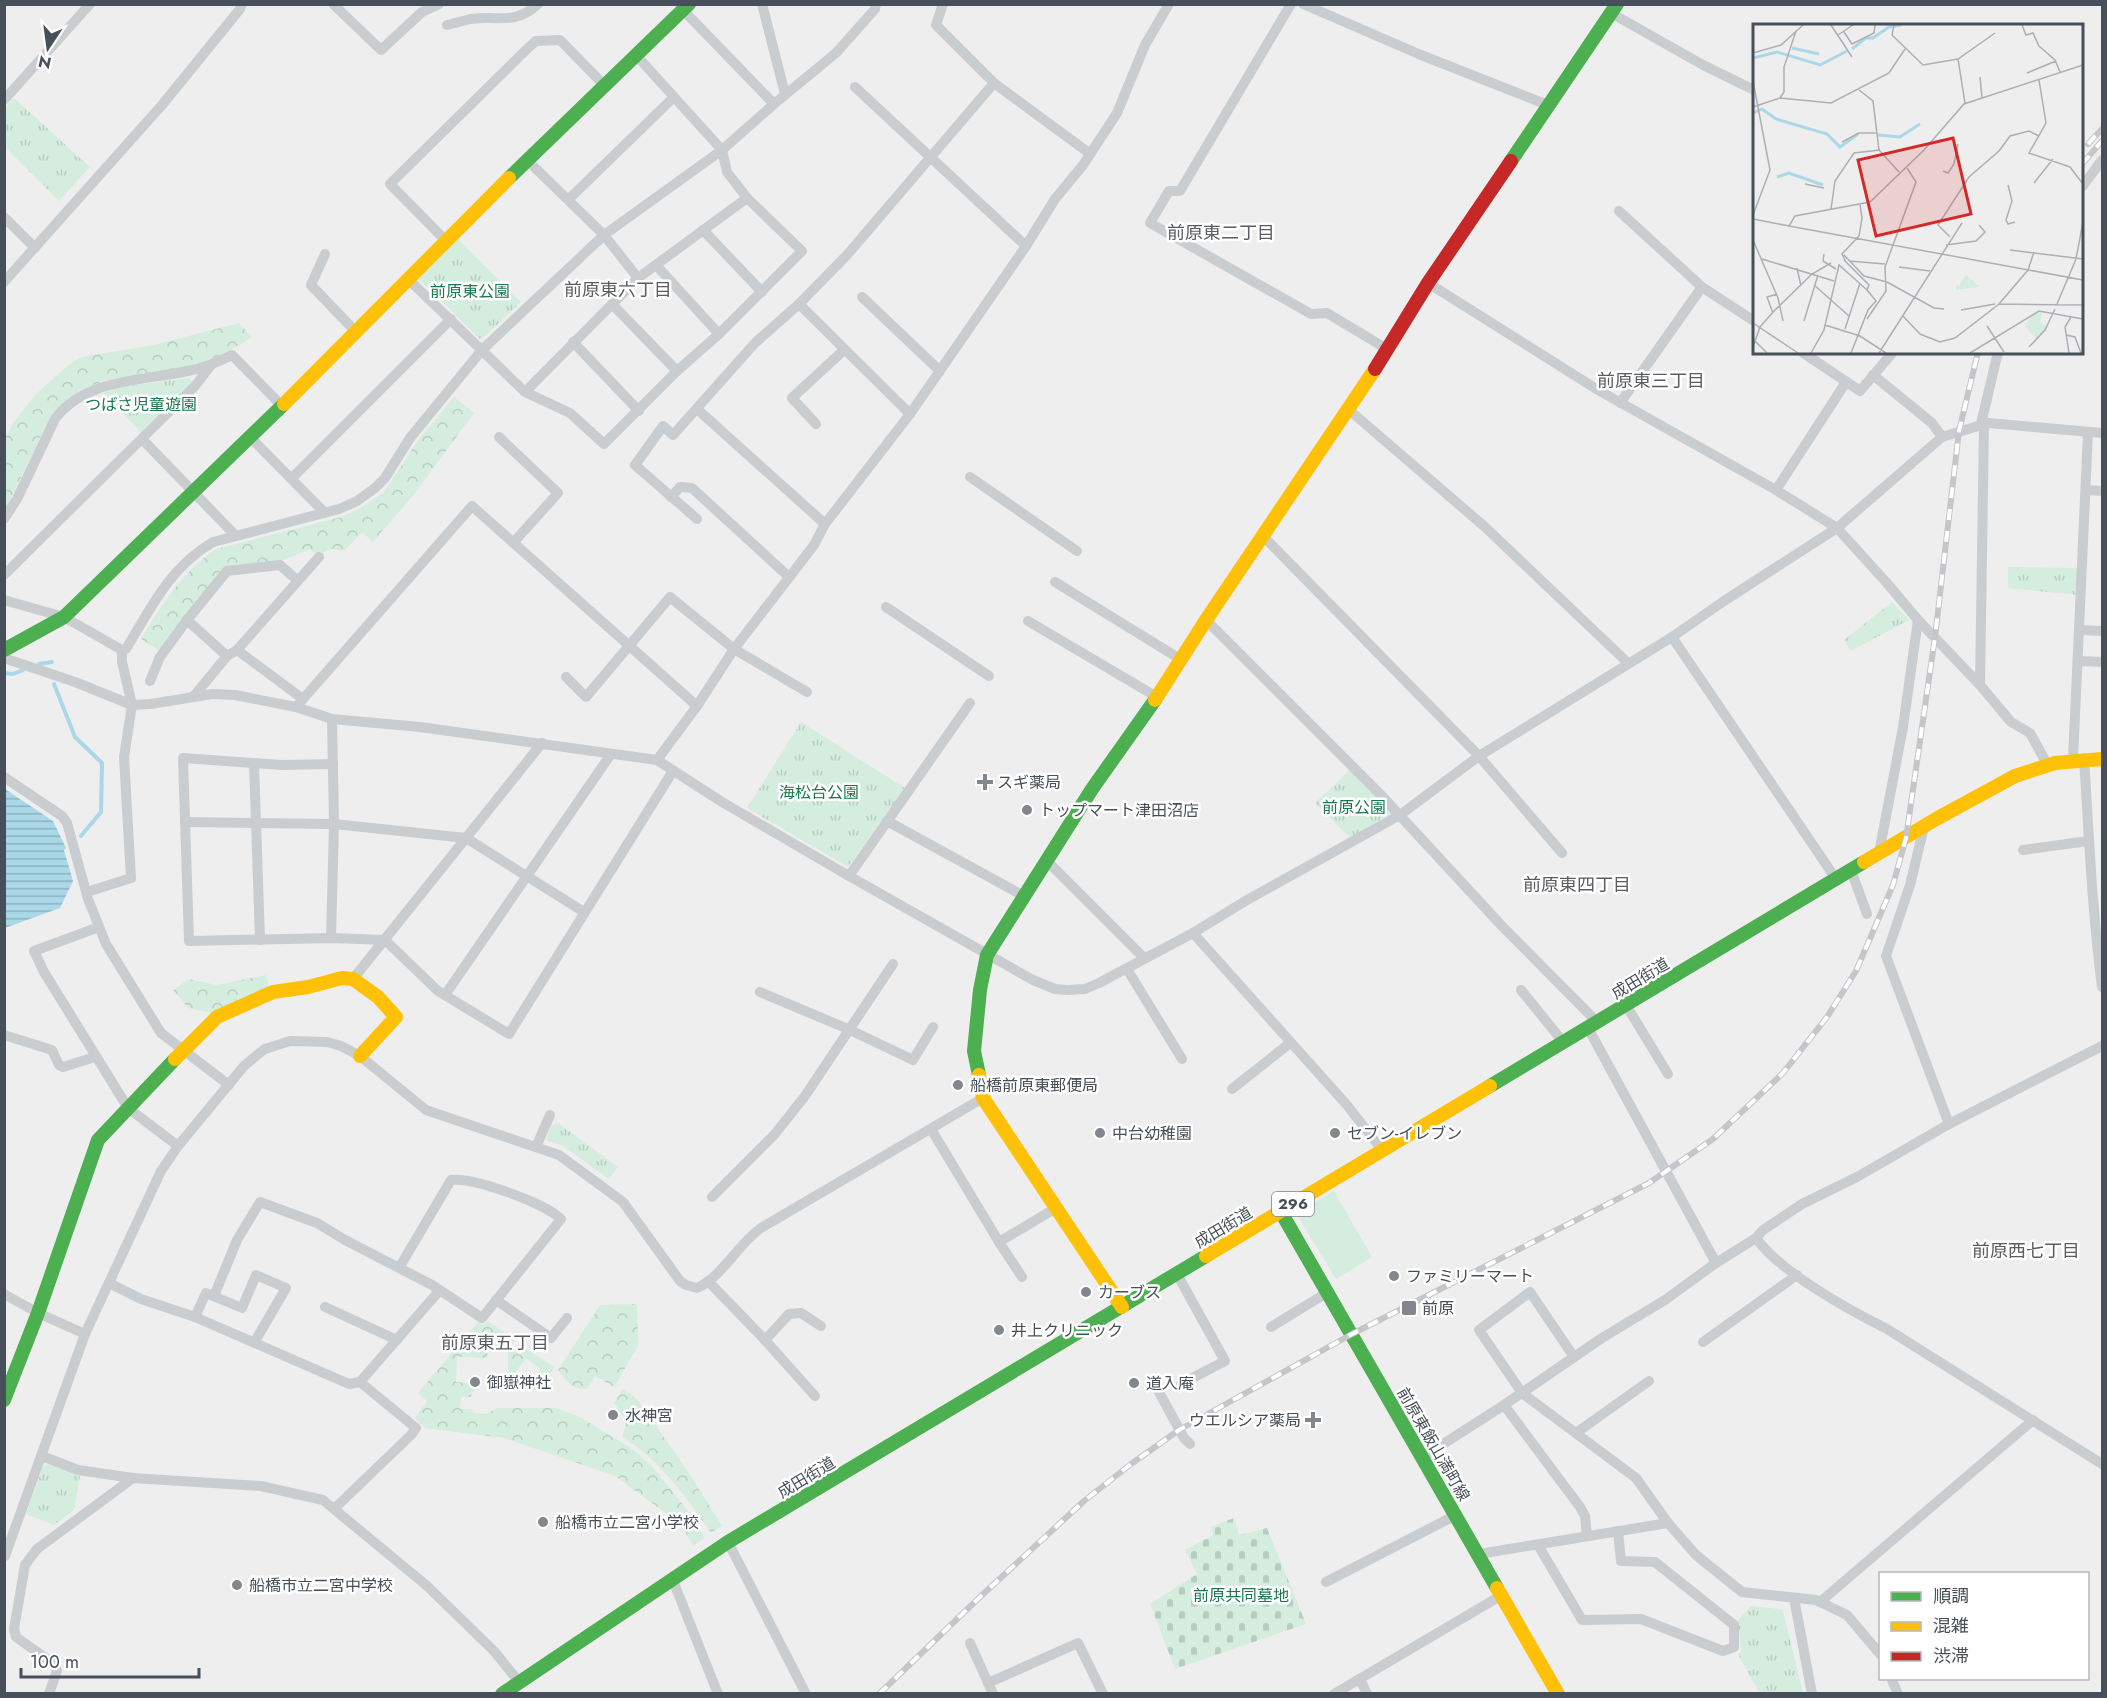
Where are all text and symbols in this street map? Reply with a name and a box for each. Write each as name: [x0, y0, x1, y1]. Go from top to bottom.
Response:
north arrow: [18, 18, 78, 78]
inset map: [1753, 24, 2083, 354]
text: N: [36, 49, 54, 75]
district label: 前原東二丁目: [1167, 220, 1275, 246]
district label: 前原東六丁目: [564, 277, 672, 303]
park label: 前原東公園: [430, 280, 510, 303]
district label: 前原東三丁目: [1597, 368, 1705, 394]
park label: つばさ児童遊園: [85, 393, 197, 416]
place label: スギ薬局: [997, 771, 1061, 794]
marker: スギ薬局: [978, 775, 992, 789]
park label: 海松台公園: [779, 781, 859, 804]
park label: 前原公園: [1322, 796, 1386, 819]
place label: トップマート津田沼店: [1039, 799, 1199, 822]
marker: トップマート津田沼店: [1020, 803, 1034, 817]
district label: 前原東四丁目: [1523, 872, 1631, 898]
street label: 成田街道: [1607, 952, 1674, 1005]
place label: 船橋前原東郵便局: [970, 1074, 1098, 1097]
marker: 船橋前原東郵便局: [951, 1078, 965, 1092]
place label: 中台幼稚園: [1112, 1122, 1192, 1145]
place label: セブン-イレブン: [1347, 1122, 1462, 1145]
marker: 中台幼稚園: [1093, 1126, 1107, 1140]
marker: セブン-イレブン: [1328, 1126, 1342, 1140]
road number: 296: [1272, 1192, 1314, 1216]
street label: 成田街道: [1190, 1201, 1257, 1254]
district label: 前原西七丁目: [1972, 1238, 2080, 1264]
place label: ファミリーマート: [1406, 1265, 1534, 1288]
marker: ファミリーマート: [1387, 1269, 1401, 1283]
place label: カーブス: [1098, 1281, 1161, 1304]
marker: カーブス: [1079, 1285, 1093, 1299]
place label: 前原: [1422, 1297, 1454, 1320]
marker: 前原: [1400, 1299, 1418, 1317]
place label: 井上クリニック: [1011, 1319, 1123, 1342]
marker: 井上クリニック: [992, 1323, 1006, 1337]
district label: 前原東五丁目: [441, 1330, 549, 1356]
place label: 御嶽神社: [487, 1371, 551, 1394]
place label: 道入庵: [1146, 1372, 1194, 1395]
marker: 御嶽神社: [468, 1375, 482, 1389]
marker: 道入庵: [1127, 1376, 1141, 1390]
street label: 前原東飯山満町線: [1392, 1383, 1476, 1505]
place label: 水神宮: [625, 1404, 673, 1427]
marker: 水神宮: [606, 1408, 620, 1422]
place label: ウエルシア薬局: [1189, 1409, 1301, 1432]
marker: ウエルシア薬局: [1306, 1413, 1320, 1427]
street label: 成田街道: [773, 1451, 840, 1504]
place label: 船橋市立二宮小学校: [555, 1511, 699, 1534]
marker: 船橋市立二宮小学校: [536, 1515, 550, 1529]
legend: [1879, 1572, 2089, 1680]
place label: 船橋市立二宮中学校: [249, 1574, 393, 1597]
marker: 船橋市立二宮中学校: [230, 1578, 244, 1592]
text: 順調: [1933, 1583, 1969, 1609]
park label: 前原共同墓地: [1193, 1584, 1289, 1607]
text: 混雑: [1933, 1613, 1969, 1639]
scale bar: [21, 1641, 200, 1679]
text: 渋滞: [1933, 1643, 1969, 1669]
text: 100 m: [30, 1649, 79, 1675]

